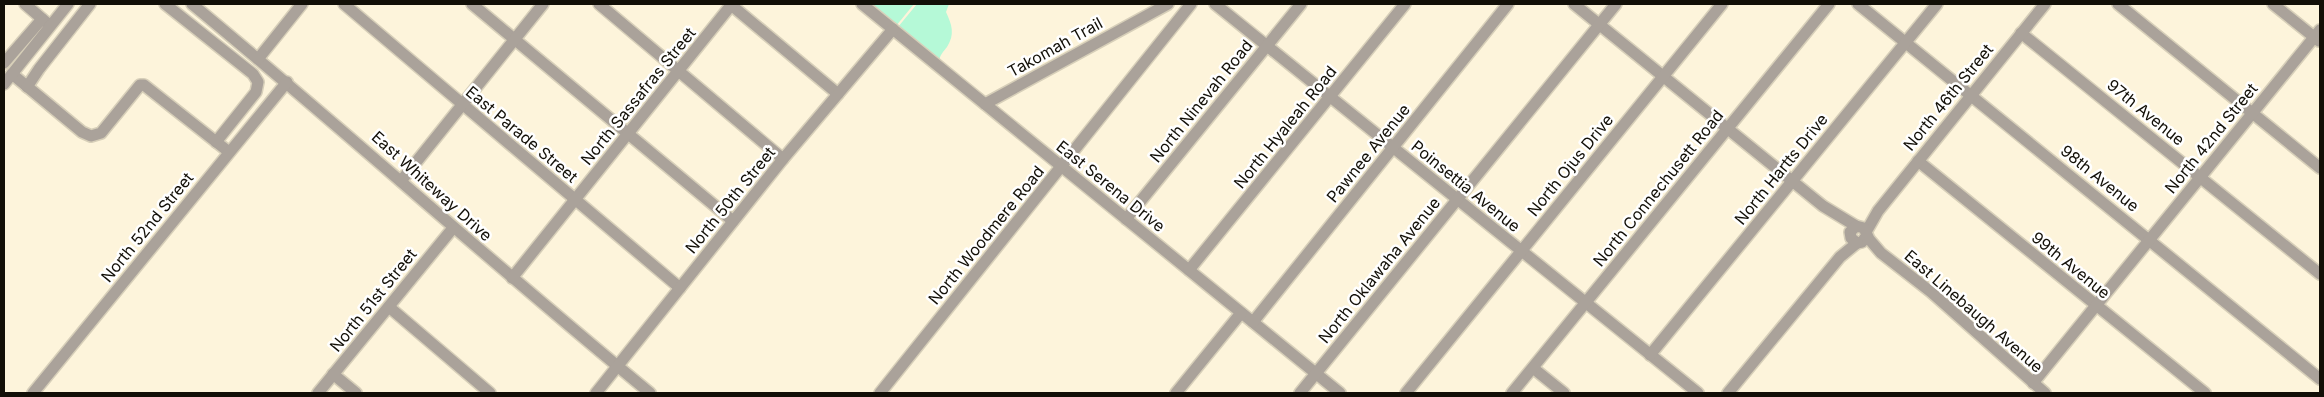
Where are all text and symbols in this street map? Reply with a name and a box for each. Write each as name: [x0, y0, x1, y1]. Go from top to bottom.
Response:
street label: Takomah Trail: [1004, 13, 1106, 81]
street label: North Sassafras Street: [576, 23, 700, 169]
street label: North Ninevah Road: [1145, 36, 1257, 166]
street label: North 46th Street: [1899, 40, 1997, 154]
street label: North Hyaleah Road: [1229, 62, 1341, 192]
street label: 97th Avenue: [2103, 75, 2189, 149]
street label: North 42nd Street: [2160, 79, 2262, 197]
street label: East Parade Street: [462, 81, 582, 187]
street label: Pawnee Avenue: [1322, 100, 1414, 206]
street label: North Connechusett Road: [1589, 106, 1727, 270]
street label: North Ojus Drive: [1523, 110, 1617, 220]
street label: North Hartts Drive: [1730, 110, 1832, 228]
street label: East Whiteway Drive: [368, 127, 496, 245]
street label: East Serena Drive: [1053, 136, 1169, 236]
street label: Poinsettia Avenue: [1407, 136, 1525, 236]
street label: 98th Avenue: [2057, 140, 2143, 216]
street label: North 50th Street: [681, 143, 779, 257]
street label: North Woodmere Road: [924, 162, 1048, 308]
street label: North 52nd Street: [97, 168, 197, 286]
street label: North Oklawaha Avenue: [1314, 193, 1444, 347]
street label: 99th Avenue: [2028, 227, 2114, 303]
street label: North 51st Street: [325, 244, 421, 356]
street label: East Linebaugh Avenue: [1901, 245, 2047, 377]

